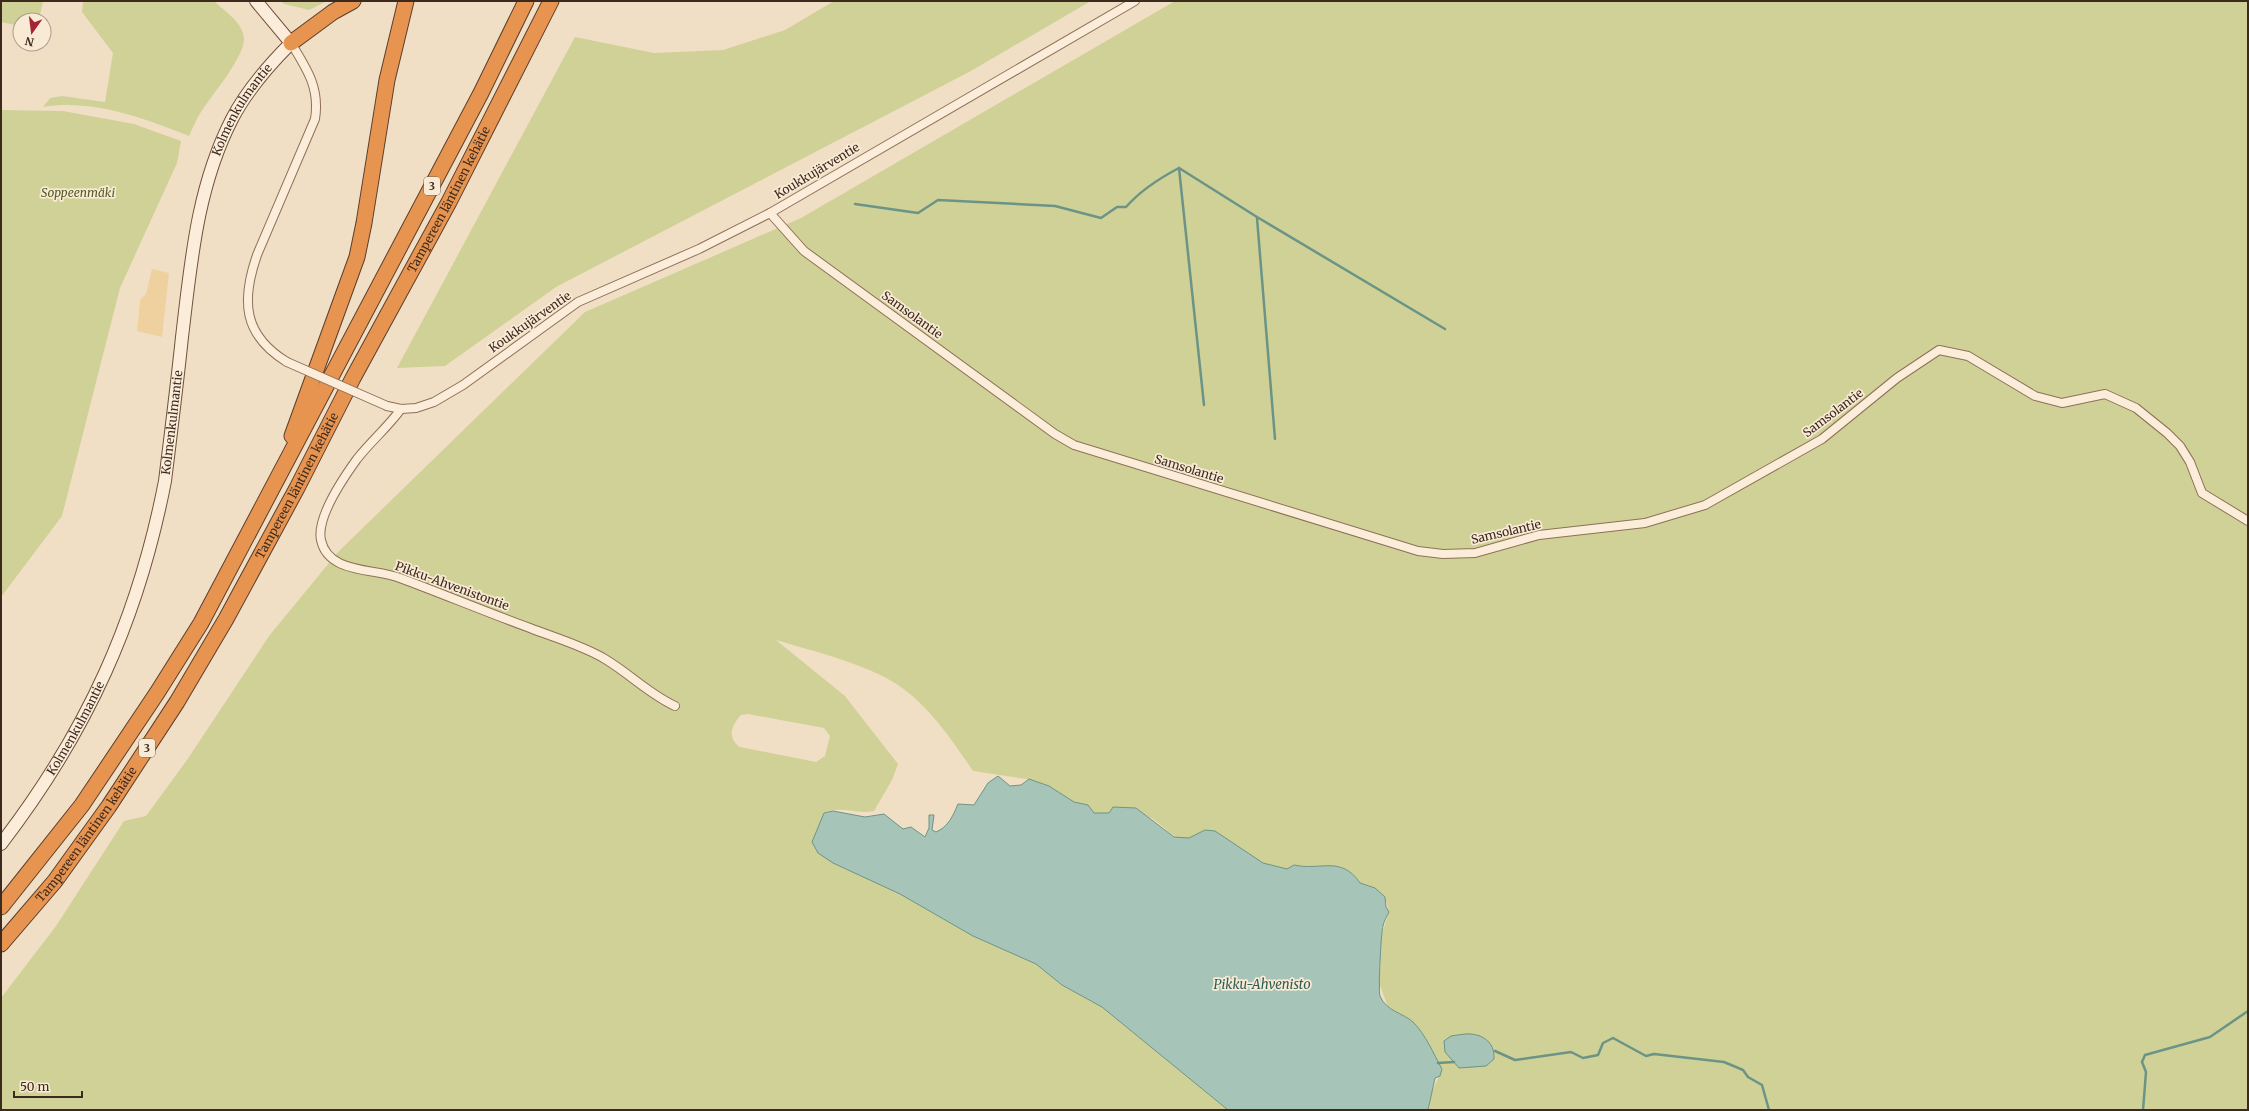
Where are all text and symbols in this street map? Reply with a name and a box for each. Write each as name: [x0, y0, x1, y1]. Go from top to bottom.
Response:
north arrow: [12, 12, 52, 52]
text: N: [23, 34, 35, 50]
street label: Kolmenkulmantie: [209, 60, 275, 158]
street label: Tampereen läntinen kehätie: [404, 124, 493, 275]
street label: Koukkujärventie: [771, 139, 862, 202]
road number: 3: [424, 177, 440, 195]
park label: Soppeenmäki: [41, 185, 115, 200]
street label: Koukkujärventie: [486, 288, 574, 355]
street label: Samsolantie: [879, 288, 946, 342]
street label: Kolmenkulmantie: [158, 370, 185, 476]
street label: Samsolantie: [1800, 385, 1866, 440]
street label: Tampereen läntinen kehätie: [252, 410, 341, 561]
street label: Samsolantie: [1153, 451, 1225, 486]
street label: Samsolantie: [1469, 516, 1542, 547]
street label: Pikku-Ahvenistontie: [393, 558, 511, 613]
street label: Kolmenkulmantie: [43, 679, 107, 778]
road number: 3: [139, 739, 155, 757]
street label: Tampereen läntinen kehätie: [32, 764, 140, 905]
water label: Pikku-Ahvenisto: [1213, 976, 1311, 993]
scale bar: [14, 1073, 82, 1099]
text: 50 m: [20, 1079, 49, 1094]

